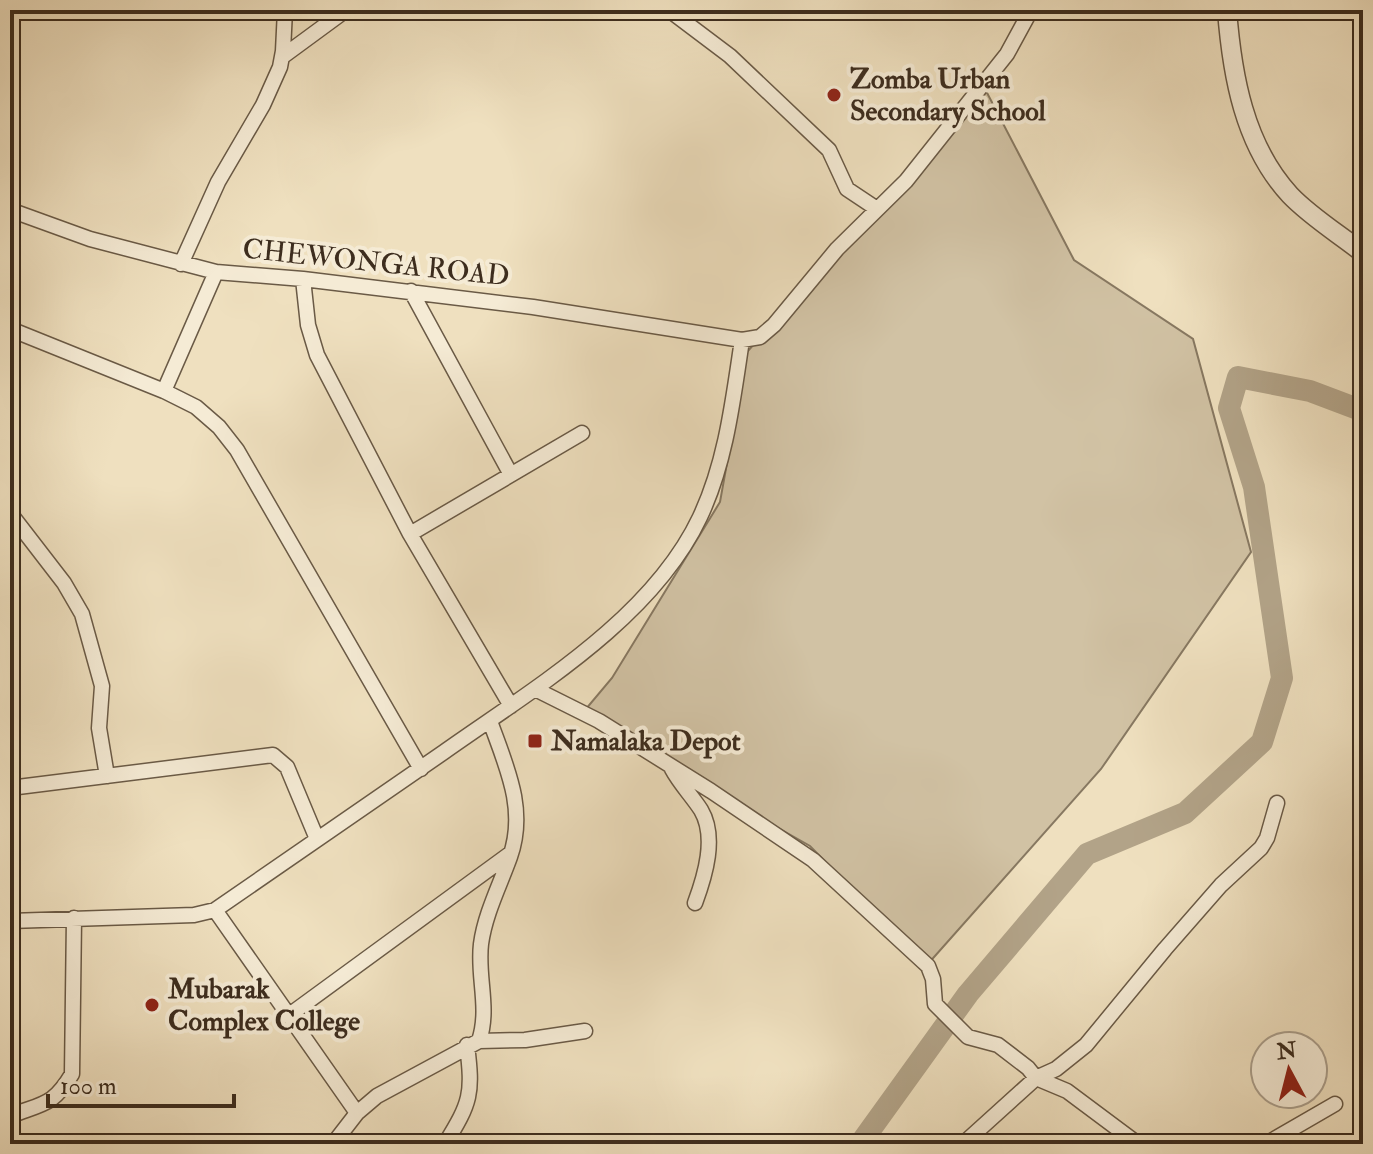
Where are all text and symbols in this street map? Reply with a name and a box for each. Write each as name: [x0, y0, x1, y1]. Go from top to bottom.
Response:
place label: Zomba Urban Secondary School: [850, 62, 1047, 129]
marker: Zomba Urban Secondary School: [825, 86, 843, 104]
street label: CHEWONGA ROAD: [241, 232, 511, 294]
place label: Namalaka Depot: [550, 724, 741, 759]
marker: Namalaka Depot: [526, 732, 544, 750]
place label: Mubarak Complex College: [167, 972, 360, 1039]
marker: Mubarak Complex College: [143, 996, 161, 1014]
north arrow: [1249, 1030, 1329, 1110]
text: N: [1274, 1036, 1298, 1066]
scale bar: [48, 1058, 234, 1108]
text: 100 m: [60, 1071, 117, 1102]

